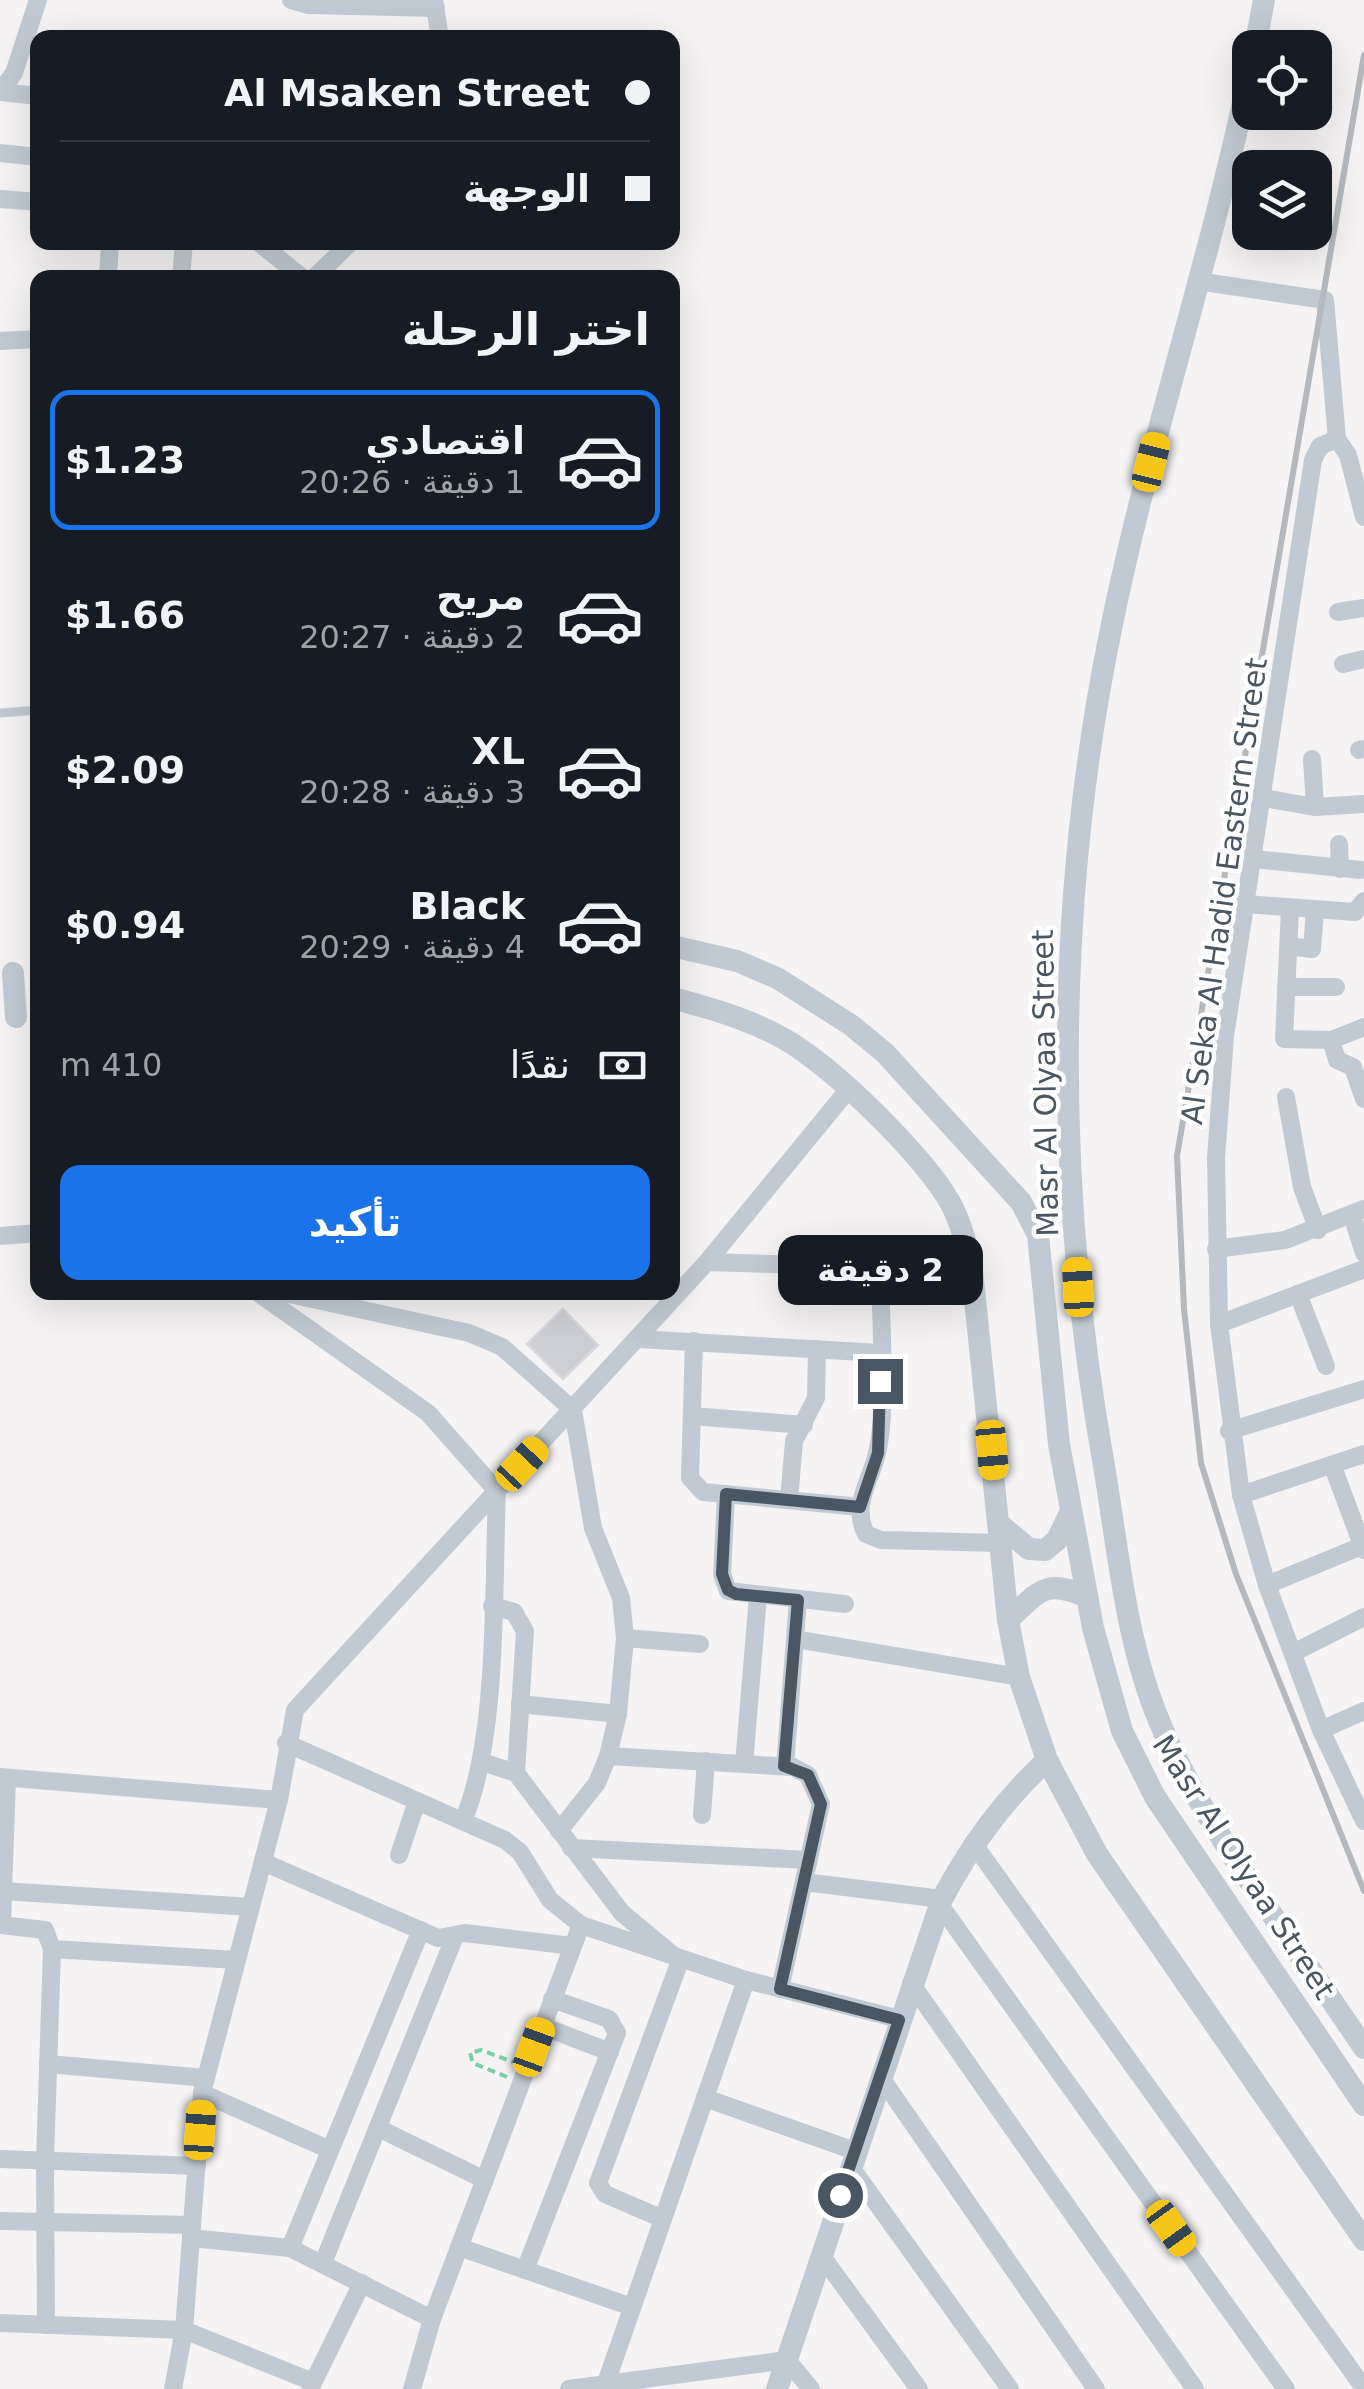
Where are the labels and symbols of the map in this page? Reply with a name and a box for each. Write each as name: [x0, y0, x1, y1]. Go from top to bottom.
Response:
car: [1129, 429, 1173, 495]
street label: Al Seka Al Hadid Eastern Street: [1174, 655, 1274, 1126]
street label: Masr Al Olyaa Street: [1025, 929, 1065, 1237]
callout: 2 دقيقة: [778, 1236, 982, 1306]
car: [1061, 1256, 1095, 1318]
route end: [858, 1359, 903, 1404]
car: [974, 1419, 1010, 1481]
car: [491, 1432, 553, 1496]
street label: Masr Al Olyaa Street: [1146, 1729, 1342, 2006]
car: [510, 2014, 558, 2080]
car: [183, 2099, 217, 2161]
route start: [818, 2173, 863, 2218]
car: [1141, 2195, 1201, 2261]

